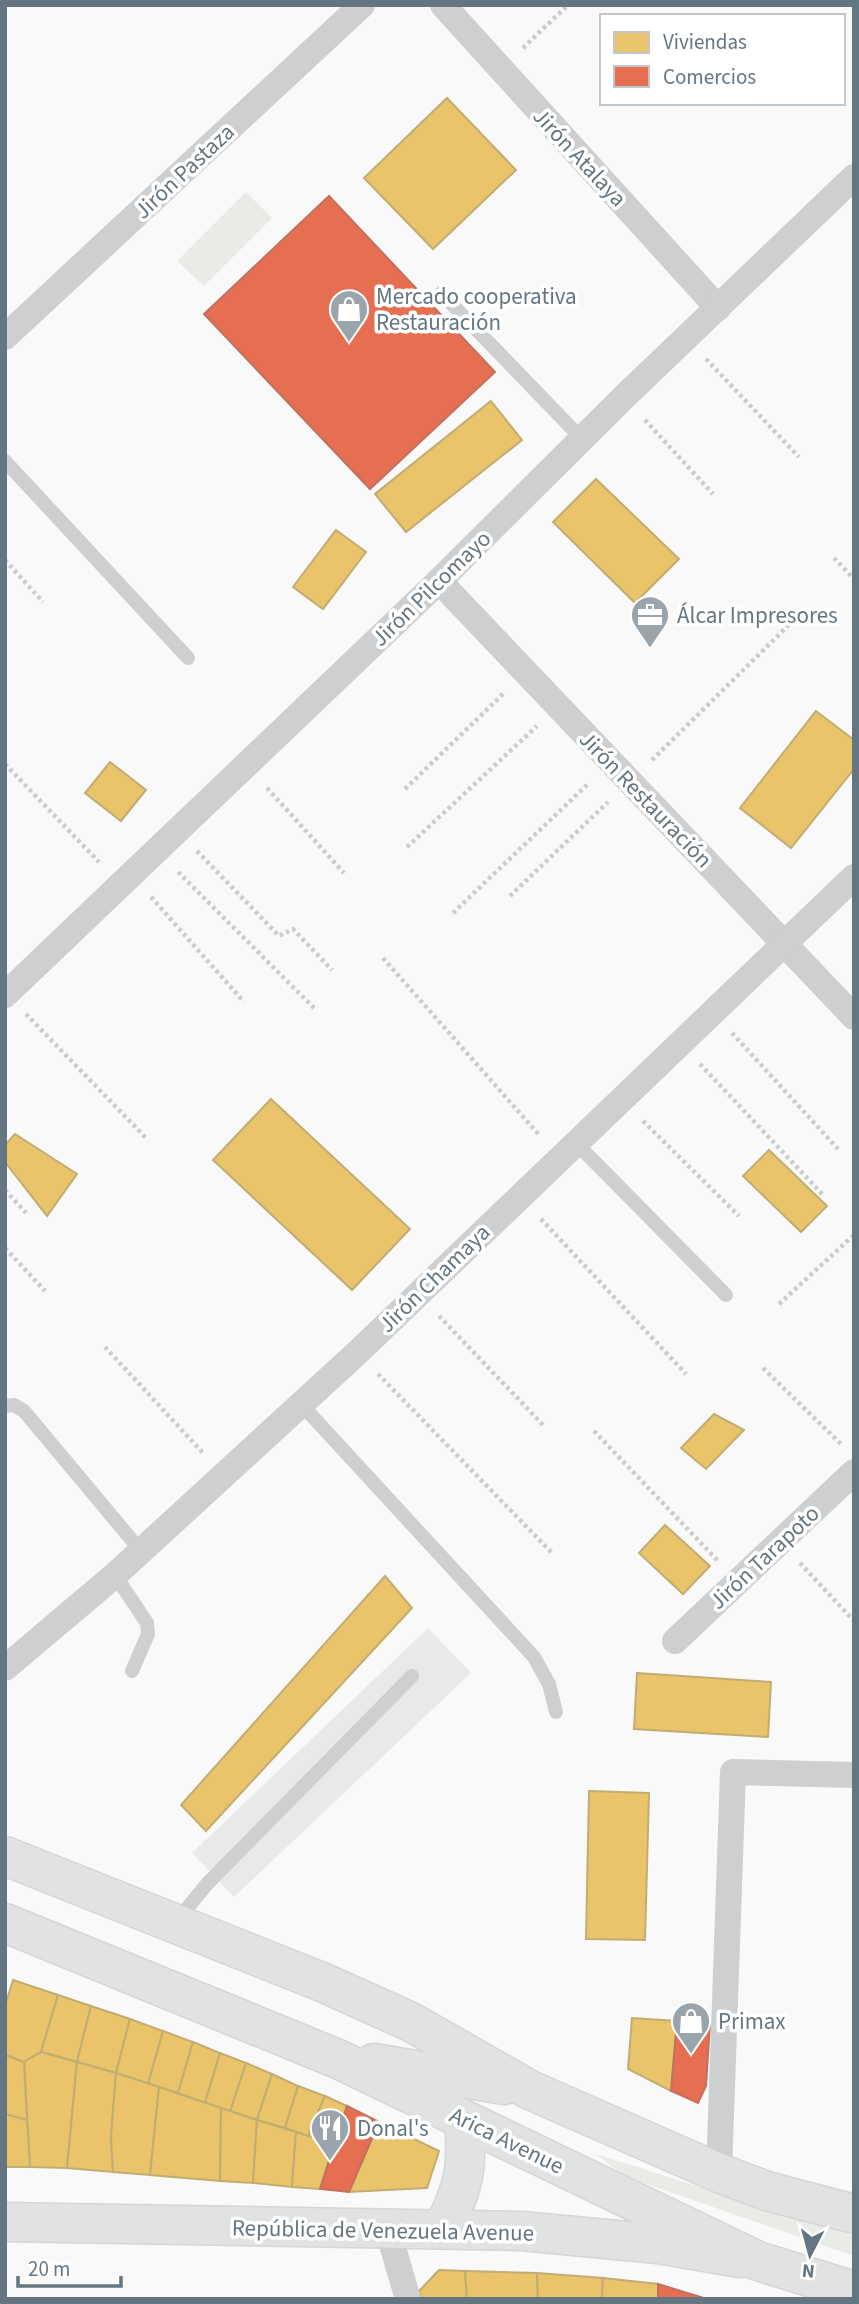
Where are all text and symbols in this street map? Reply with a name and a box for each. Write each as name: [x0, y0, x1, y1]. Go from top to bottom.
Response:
legend: [600, 14, 845, 105]
text: Viviendas: [663, 27, 747, 57]
text: Comercios: [663, 62, 756, 92]
street label: Jirón Atalaya: [525, 101, 634, 214]
street label: Jirón Pastaza: [127, 116, 242, 227]
place label: Mercado cooperativa Restauración: [376, 280, 577, 339]
shop icon: Mercado cooperativa Restauración: [328, 288, 370, 343]
street label: Jirón Pilcomayo: [364, 523, 499, 654]
office icon: Álcar Impresores: [629, 594, 671, 649]
place label: Álcar Impresores: [677, 599, 838, 632]
street label: Jirón Restauración: [572, 723, 720, 875]
street label: Jirón Chamaya: [371, 1217, 498, 1340]
street label: Jirón Tarapoto: [702, 1498, 827, 1617]
shop icon: Primax: [670, 2000, 712, 2055]
place label: Primax: [718, 2005, 786, 2038]
street label: Arica Avenue: [444, 2099, 570, 2182]
restaurant icon: Donal's: [309, 2107, 351, 2162]
place label: Donal's: [357, 2112, 429, 2145]
street label: República de Venezuela Avenue: [232, 2211, 534, 2250]
north arrow: [775, 2220, 845, 2290]
scale bar: [18, 2244, 121, 2288]
text: 20 m: [28, 2254, 70, 2284]
text: N: [801, 2256, 816, 2285]

